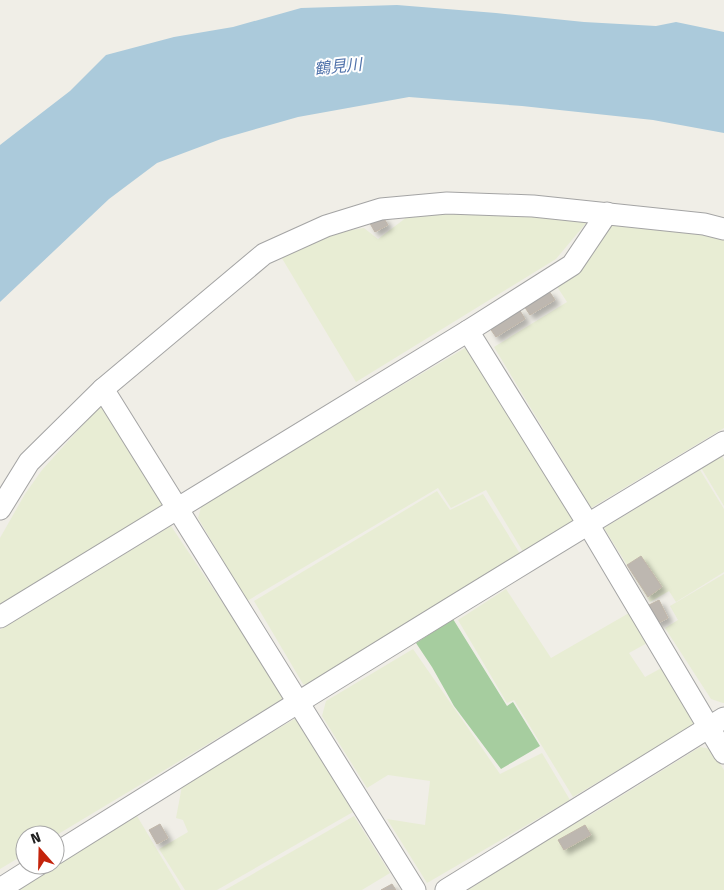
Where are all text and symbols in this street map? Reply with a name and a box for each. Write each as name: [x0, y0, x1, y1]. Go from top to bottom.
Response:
water label: 鶴見川: [313, 54, 365, 78]
north arrow: [15, 825, 65, 875]
text: N: [28, 829, 43, 848]

